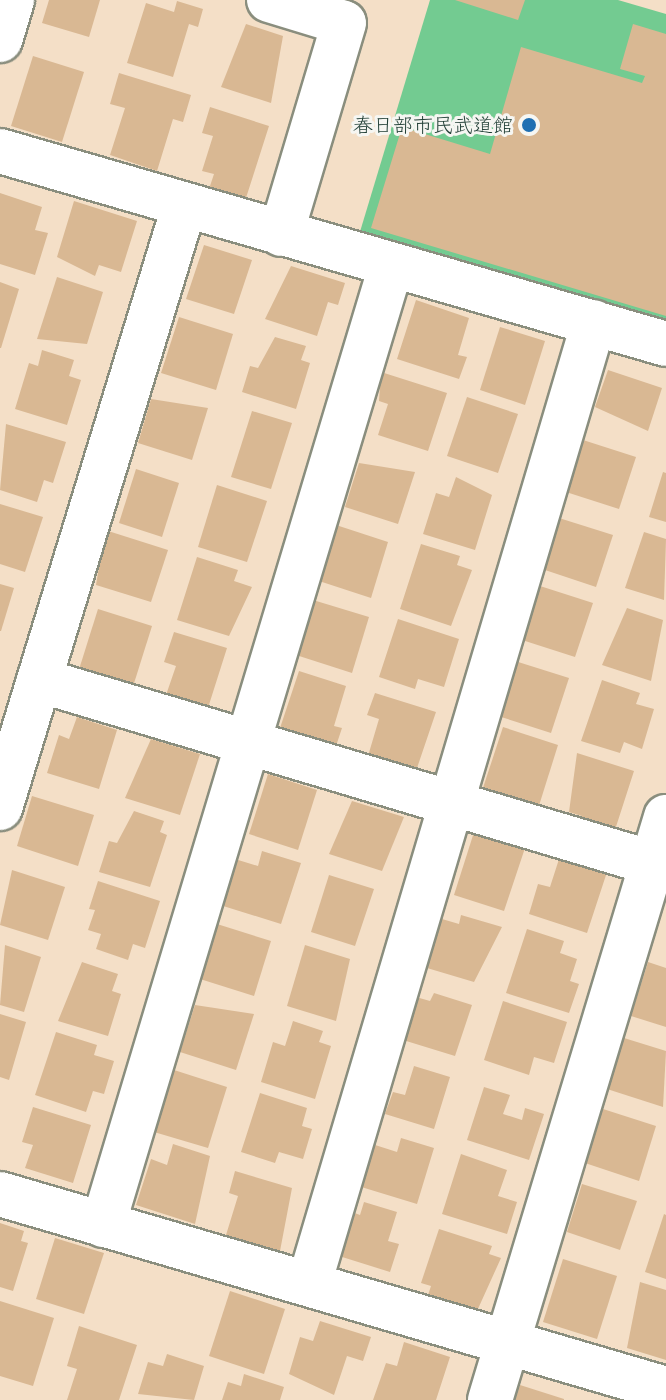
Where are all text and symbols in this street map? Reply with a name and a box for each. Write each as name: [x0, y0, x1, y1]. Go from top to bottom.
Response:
place label: 春日部市民武道館: [353, 113, 513, 137]
marker: 春日部市民武道館: [520, 116, 538, 134]

